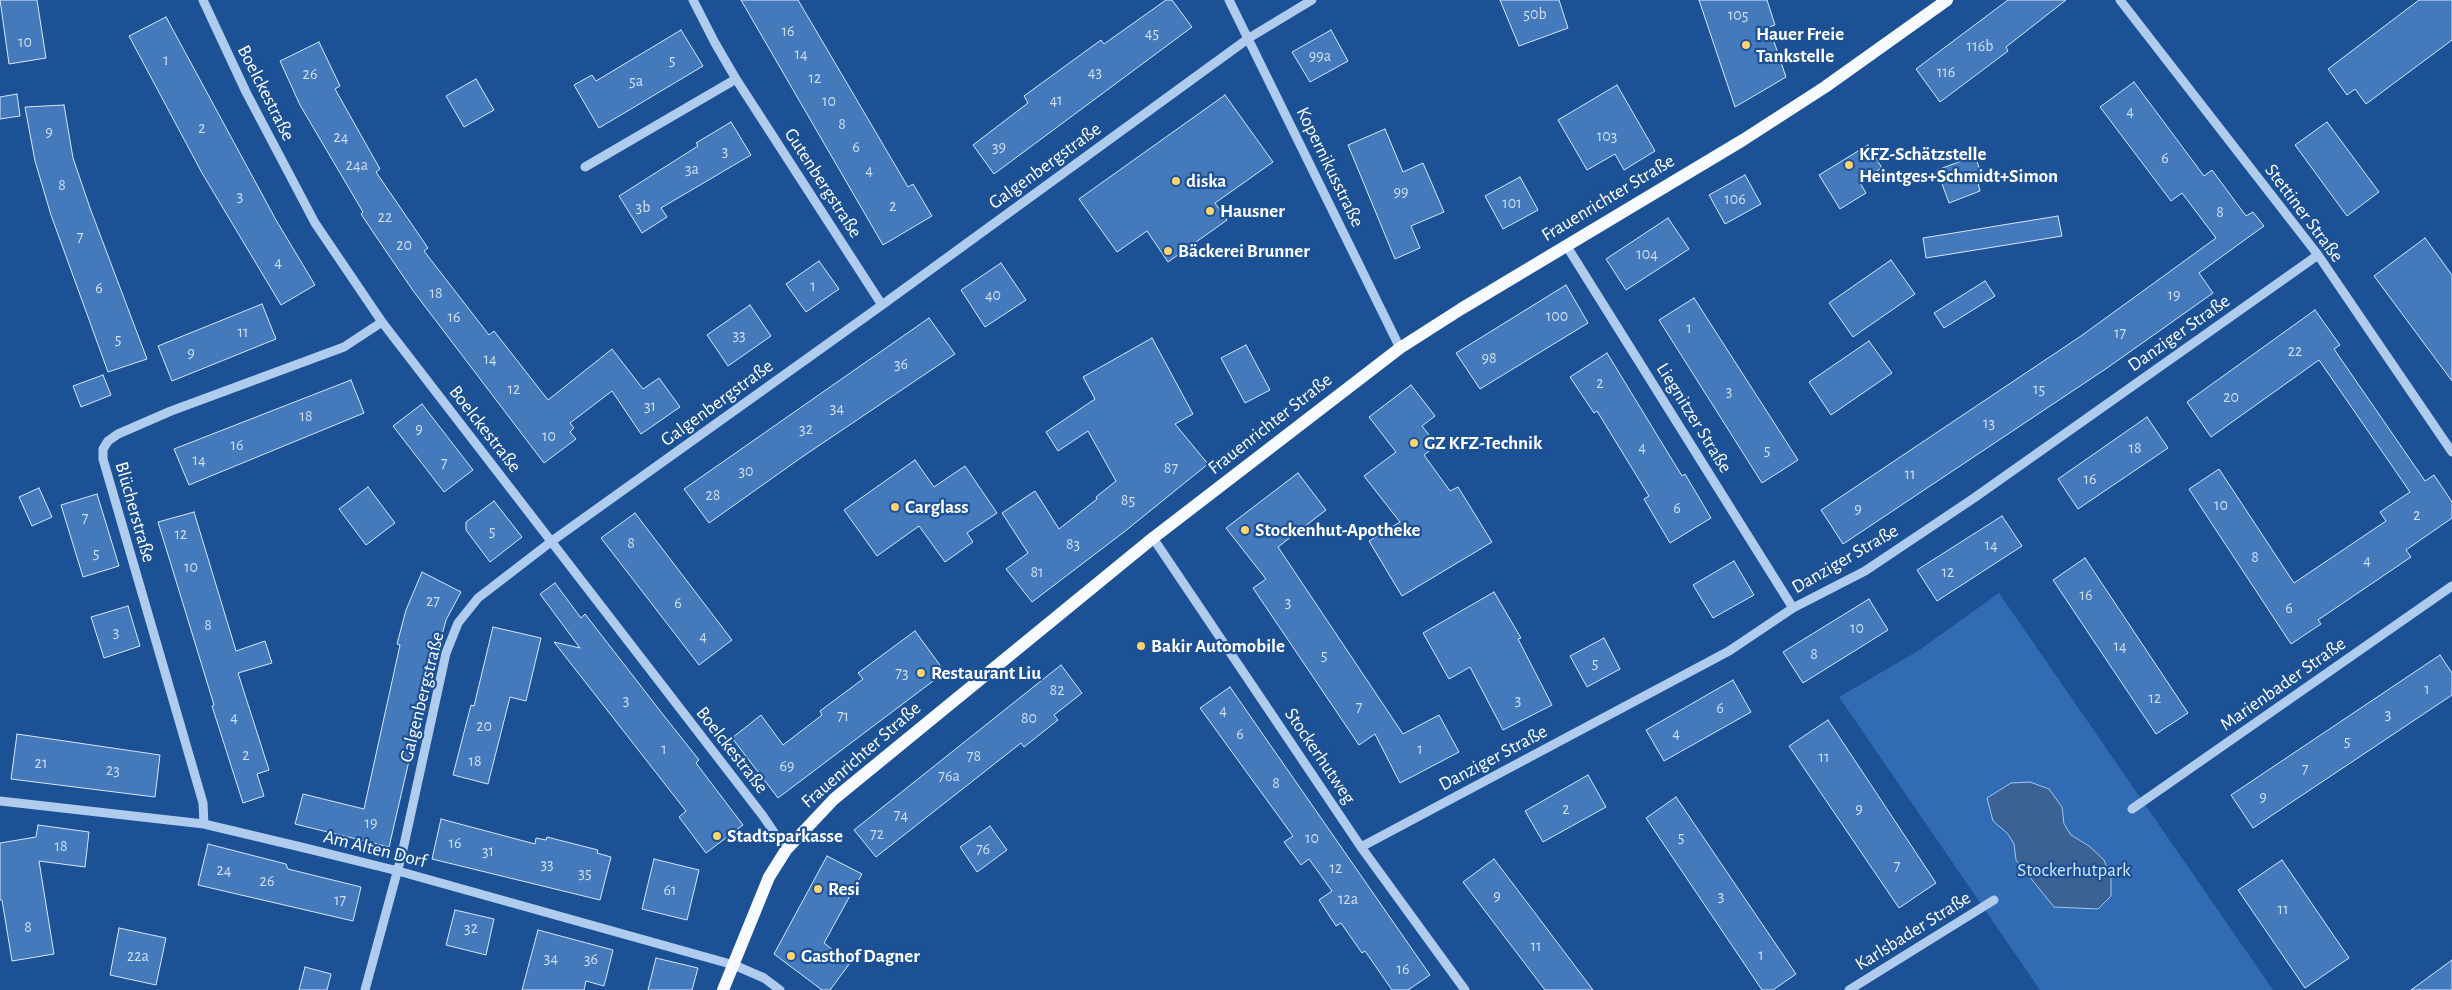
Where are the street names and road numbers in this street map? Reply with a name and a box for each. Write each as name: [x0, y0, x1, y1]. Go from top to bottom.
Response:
street label: Boelckestraße: [232, 41, 300, 145]
street label: Kopernikusstraße: [1291, 103, 1369, 231]
street label: Galgenbergstraße: [984, 118, 1106, 214]
street label: Gutenbergstraße: [779, 124, 867, 242]
street label: Frauenrichter Straße: [1537, 149, 1679, 247]
street label: Stettiner Straße: [2260, 159, 2348, 267]
street label: Danziger Straße: [2124, 289, 2234, 377]
street label: Galgenbergstraße: [656, 355, 778, 451]
street label: Liegnitzer Straße: [1651, 359, 1737, 477]
street label: Frauenrichter Straße: [1203, 369, 1337, 479]
street label: Boelckestraße: [444, 381, 526, 477]
street label: Blücherstraße: [110, 459, 160, 565]
street label: Danziger Straße: [1788, 519, 1902, 599]
street label: Galgenbergstraße: [395, 629, 449, 765]
street label: Marienbader Straße: [2216, 632, 2350, 736]
street label: Frauenrichter Straße: [797, 697, 925, 813]
street label: Boelckestraße: [691, 702, 773, 798]
street label: Stockerhutweg: [1280, 704, 1360, 808]
street label: Danziger Straße: [1435, 720, 1551, 796]
street label: Am Alten Dorf: [321, 825, 429, 873]
street label: Karlsbader Straße: [1851, 886, 1975, 976]

